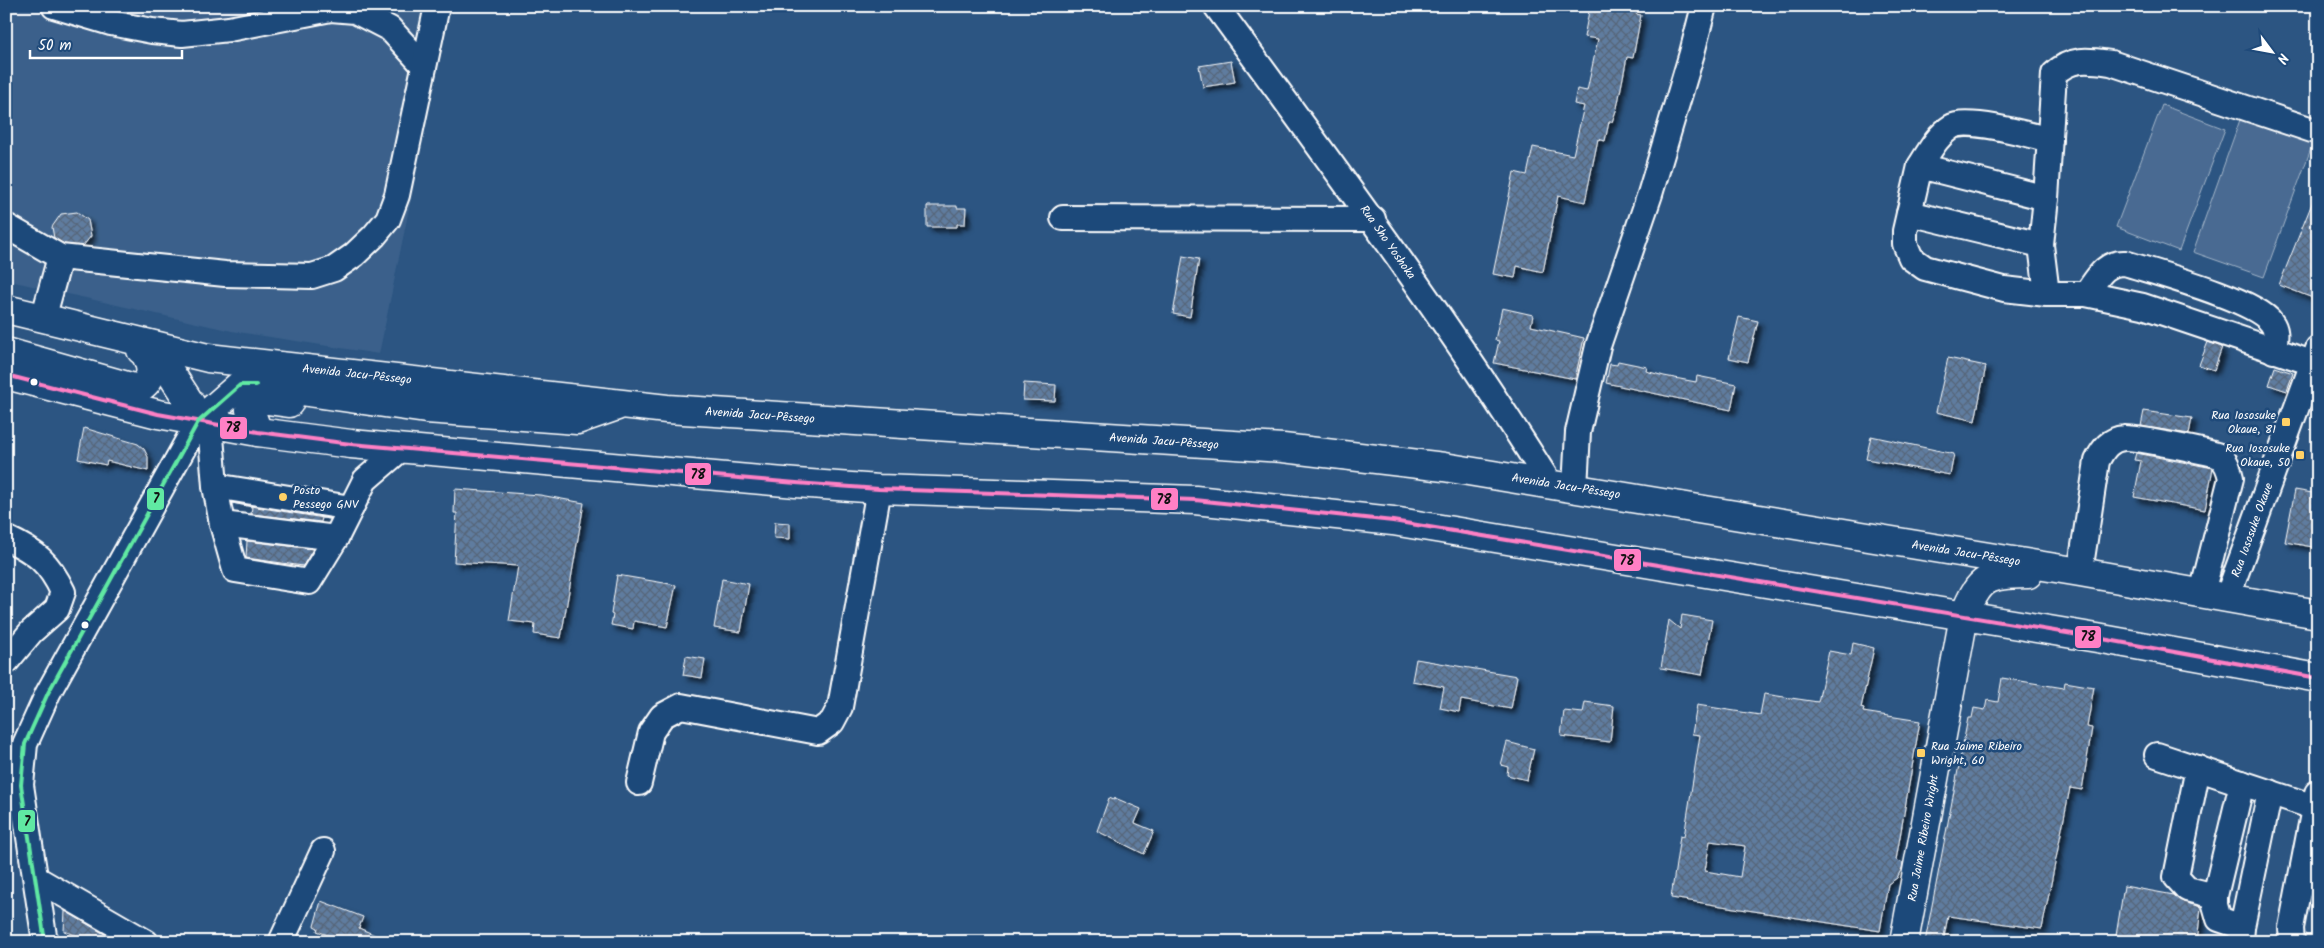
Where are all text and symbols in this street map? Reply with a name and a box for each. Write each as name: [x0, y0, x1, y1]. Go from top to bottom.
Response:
scale bar: [30, 28, 182, 60]
north arrow: [2246, 28, 2296, 78]
text: 50 m: [38, 34, 72, 58]
text: N: [2270, 49, 2294, 68]
street label: Rua Sho Yoshoka: [1355, 201, 1420, 284]
street label: Avenida Jacu-Pêssego: [301, 359, 413, 390]
unlabelled marker: [29, 377, 39, 387]
street label: Avenida Jacu-Pêssego: [705, 402, 815, 429]
place label: Rua Iososuke Okaue, 81: [2211, 406, 2277, 439]
line badge: 78: [219, 416, 248, 440]
marker: Rua Iososuke Okaue, 81: [2280, 416, 2292, 428]
text: 78: [226, 417, 241, 439]
street label: Avenida Jacu-Pêssego: [1109, 428, 1219, 455]
place label: Rua Iososuke Okaue, 50: [2225, 439, 2291, 472]
marker: Rua Iososuke Okaue, 50: [2294, 449, 2306, 461]
line badge: 78: [684, 462, 712, 486]
text: 78: [691, 464, 706, 486]
street label: Avenida Jacu-Pêssego: [1510, 469, 1622, 504]
street label: Rua Iososuke Okaue: [2227, 480, 2279, 580]
place label: Posto Pessego GNV: [293, 481, 360, 514]
line badge: 7: [146, 487, 165, 511]
line badge: 78: [1150, 487, 1179, 511]
text: 7: [153, 488, 160, 510]
text: 78: [1157, 489, 1172, 511]
marker: Posto Pessego GNV: [277, 491, 289, 503]
street label: Avenida Jacu-Pêssego: [1910, 536, 2022, 571]
line badge: 78: [1613, 548, 1642, 572]
text: 78: [1620, 550, 1635, 572]
unlabelled marker: [80, 620, 90, 630]
line badge: 78: [2074, 625, 2102, 649]
text: 78: [2081, 626, 2096, 648]
place label: Rua Jaime Ribeiro Wright, 60: [1931, 737, 2022, 770]
marker: Rua Jaime Ribeiro Wright, 60: [1915, 747, 1927, 759]
street label: Rua Jaime Ribeiro Wright: [1903, 773, 1944, 903]
line badge: 7: [17, 809, 36, 833]
text: 7: [24, 811, 31, 833]

